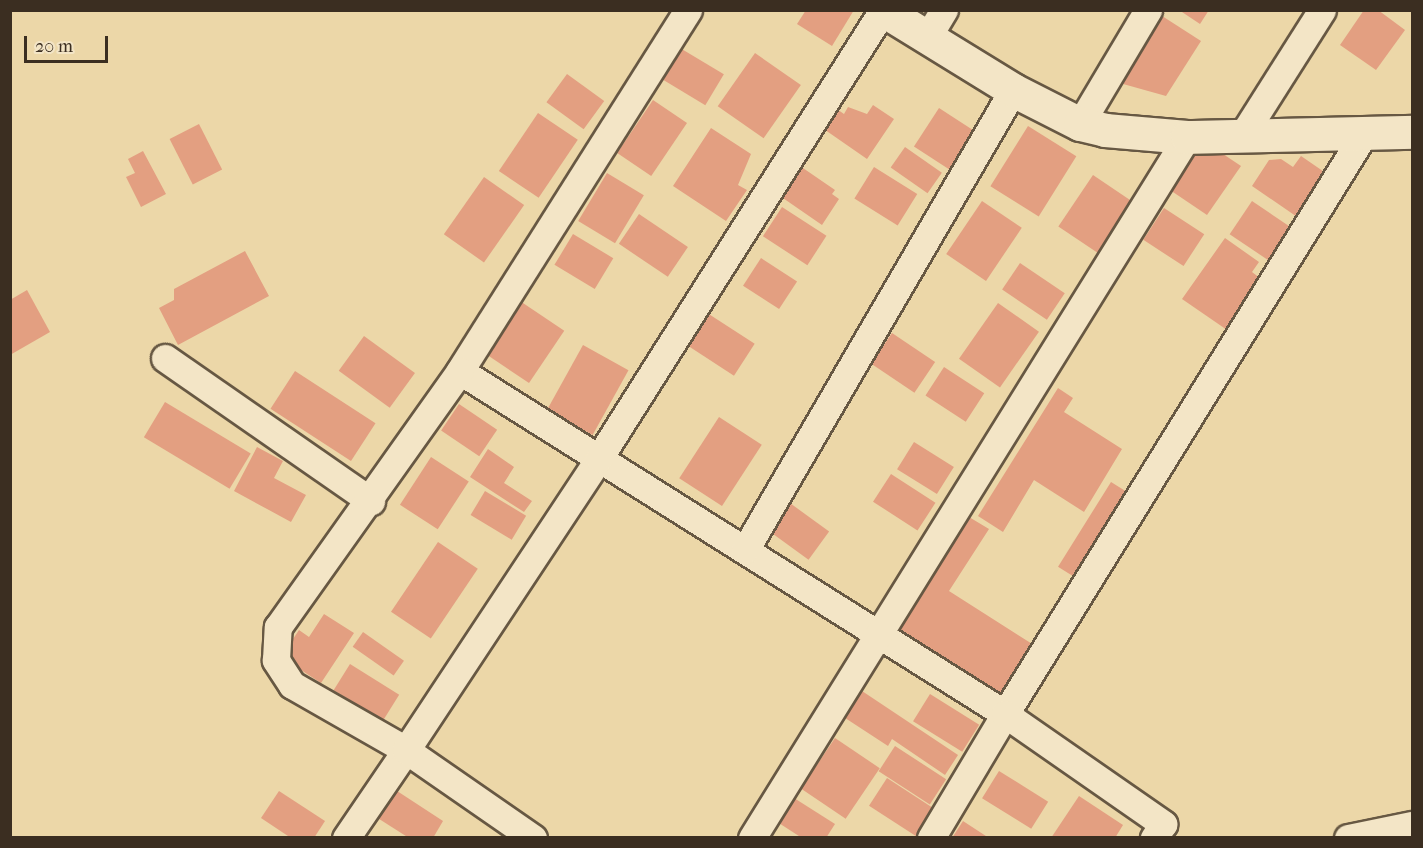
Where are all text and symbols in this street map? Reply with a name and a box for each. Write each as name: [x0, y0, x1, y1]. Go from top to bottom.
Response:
scale bar: [27, 24, 111, 62]
text: 20 m: [35, 36, 73, 57]

